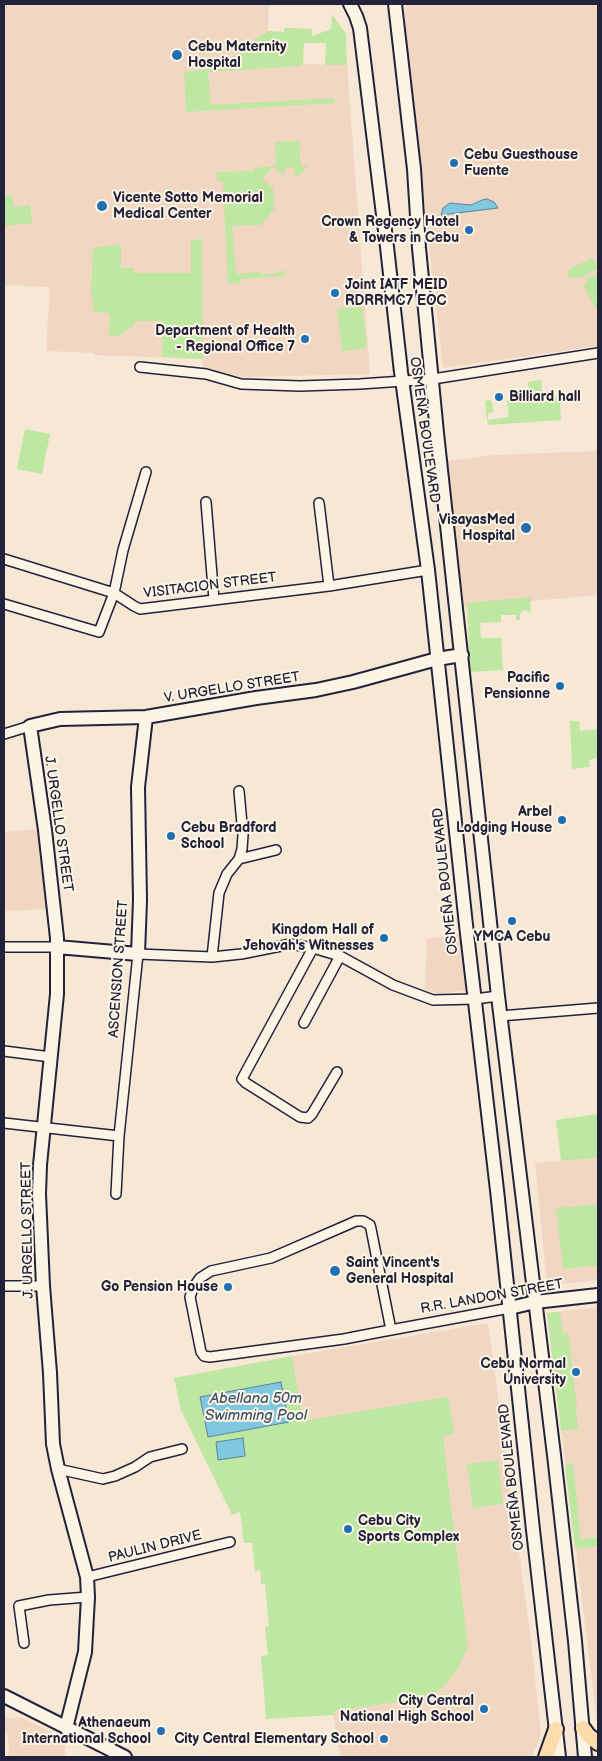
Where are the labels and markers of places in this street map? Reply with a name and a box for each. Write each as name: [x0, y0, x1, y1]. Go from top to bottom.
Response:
place label: Cebu Maternity Hospital: [188, 39, 286, 72]
marker: Cebu Maternity Hospital: [170, 48, 184, 62]
place label: Cebu Guesthouse Fuente: [464, 147, 578, 180]
marker: Cebu Guesthouse Fuente: [448, 157, 460, 169]
place label: Vicente Sotto Memorial Medical Center: [113, 190, 263, 222]
marker: Vicente Sotto Memorial Medical Center: [95, 199, 109, 213]
place label: Crown Regency Hotel & Towers in Cebu: [321, 214, 459, 246]
marker: Crown Regency Hotel & Towers in Cebu: [463, 224, 475, 236]
place label: Joint IATF MEID RDRRMC7 EOC: [345, 277, 448, 310]
marker: Joint IATF MEID RDRRMC7 EOC: [329, 287, 341, 299]
place label: Department of Health - Regional Office 7: [155, 323, 295, 356]
marker: Department of Health - Regional Office 7: [299, 333, 311, 345]
place label: Billiard hall: [509, 389, 581, 405]
marker: Billiard hall: [493, 391, 505, 403]
place label: VisayasMed Hospital: [439, 512, 515, 544]
marker: VisayasMed Hospital: [519, 521, 533, 535]
place label: Pacific Pensionne: [484, 670, 550, 702]
marker: Pacific Pensionne: [554, 680, 566, 692]
place label: Arbel Lodging House: [456, 804, 552, 836]
marker: Arbel Lodging House: [556, 814, 568, 826]
place label: Cebu Bradford School: [181, 820, 276, 852]
marker: Cebu Bradford School: [165, 830, 177, 842]
marker: YMCA Cebu: [506, 915, 518, 927]
place label: Kingdom Hall of Jehovah's Witnesses: [243, 922, 374, 954]
place label: YMCA Cebu: [474, 929, 550, 945]
marker: Kingdom Hall of Jehovah's Witnesses: [378, 932, 390, 944]
place label: Saint Vincent's General Hospital: [346, 1255, 453, 1288]
marker: Saint Vincent's General Hospital: [328, 1264, 342, 1278]
place label: Go Pension House: [101, 1279, 218, 1295]
marker: Go Pension House: [222, 1281, 234, 1293]
place label: Cebu Normal University: [481, 1356, 566, 1388]
marker: Cebu Normal University: [570, 1366, 582, 1378]
place label: Cebu City Sports Complex: [358, 1513, 459, 1545]
marker: Cebu City Sports Complex: [342, 1523, 354, 1535]
place label: City Central National High School: [340, 1693, 474, 1725]
marker: City Central National High School: [478, 1703, 490, 1715]
place label: Athenaeum International School: [22, 1715, 151, 1748]
marker: Athenaeum International School: [155, 1725, 167, 1737]
place label: City Central Elementary School: [174, 1731, 374, 1747]
marker: City Central Elementary School: [378, 1733, 390, 1745]

